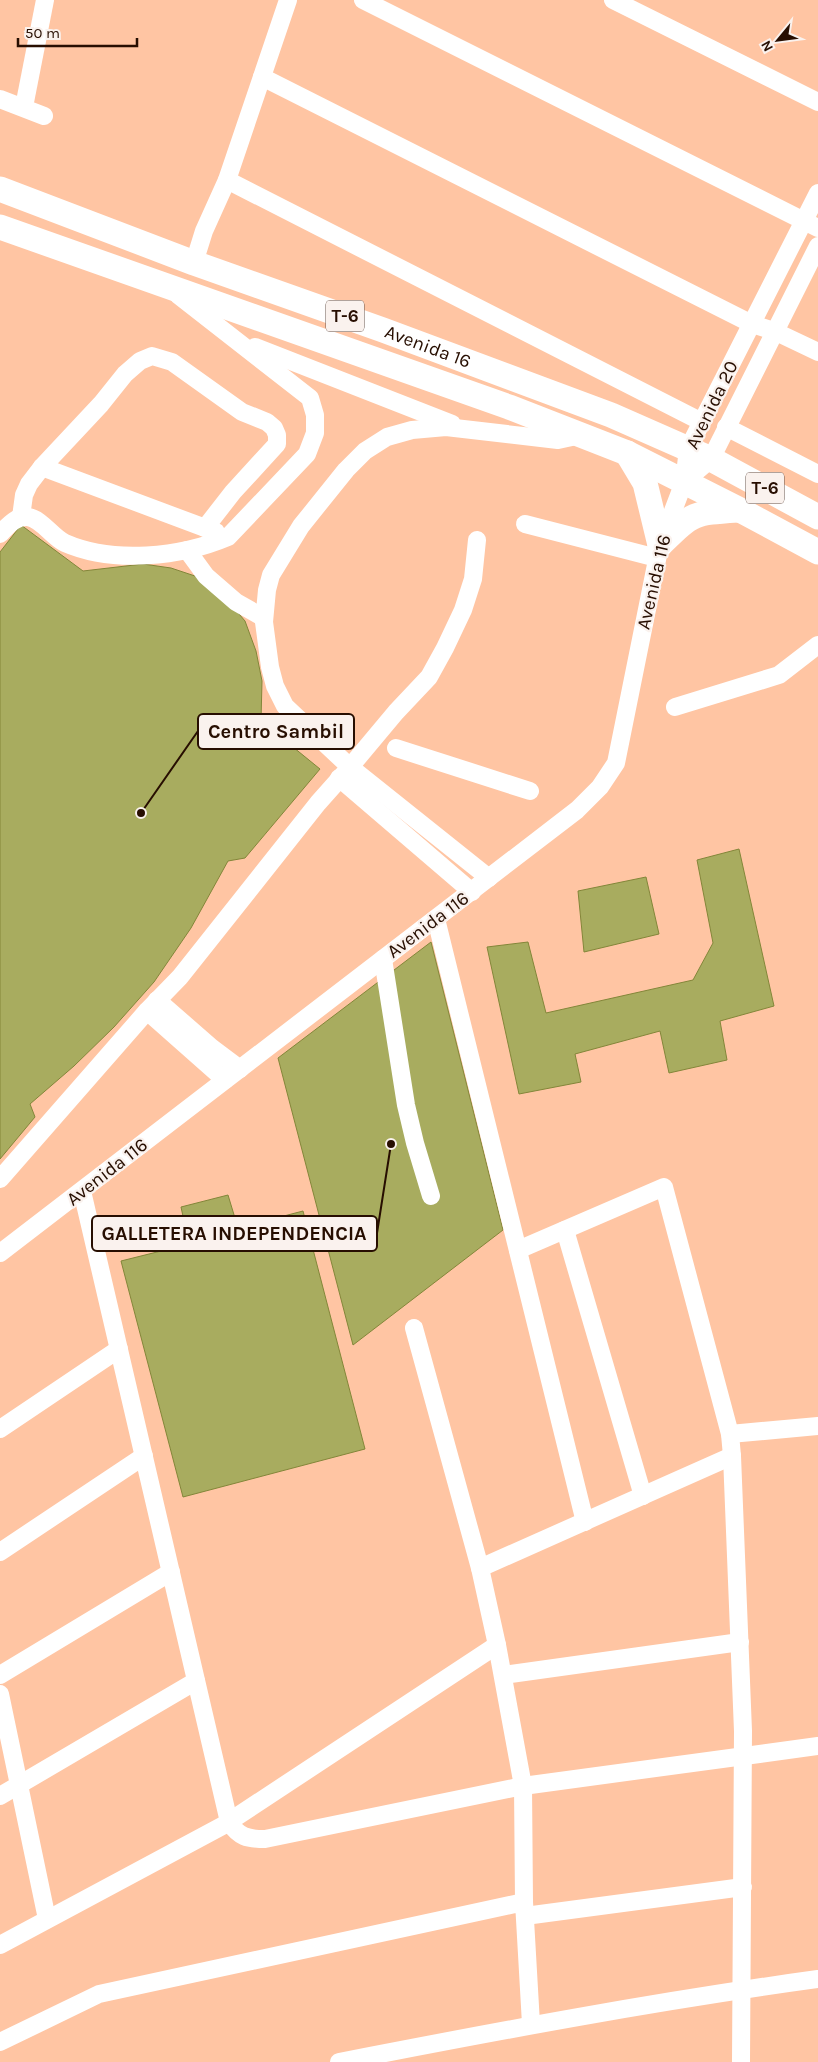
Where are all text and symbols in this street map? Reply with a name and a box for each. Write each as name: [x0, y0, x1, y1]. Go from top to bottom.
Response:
scale bar: [18, 15, 136, 47]
north arrow: [753, 15, 803, 65]
text: 50 m: [25, 24, 60, 42]
text: N: [757, 38, 777, 55]
road number: T-6: [326, 300, 364, 332]
street label: Avenida 16: [382, 321, 474, 373]
street label: Avenida 20: [681, 357, 743, 453]
road number: T-6: [746, 472, 784, 503]
street label: Avenida 116: [632, 532, 676, 632]
callout: Centro Sambil: [198, 714, 354, 749]
text: Centro Sambil: [208, 720, 344, 743]
street label: Avenida 116: [383, 887, 473, 963]
street label: Avenida 116: [62, 1134, 152, 1210]
callout: GALLETERA INDEPENDENCIA: [92, 1216, 377, 1251]
text: GALLETERA INDEPENDENCIA: [102, 1222, 367, 1245]

